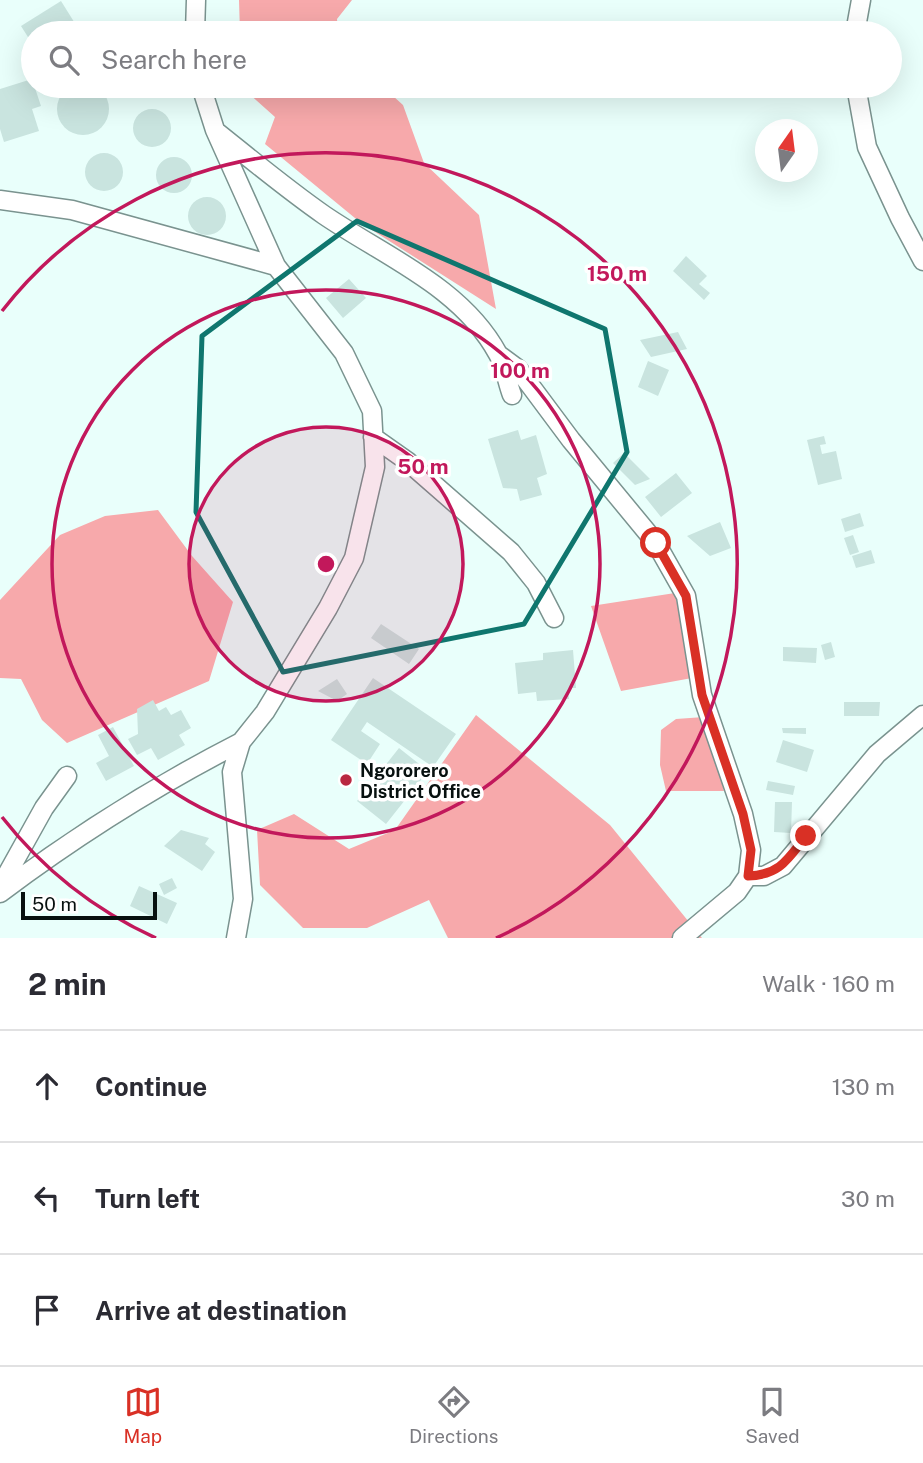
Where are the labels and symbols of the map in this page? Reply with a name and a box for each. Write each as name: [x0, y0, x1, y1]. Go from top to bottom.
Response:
north arrow: [755, 119, 818, 182]
text: 150 m: [587, 261, 647, 286]
text: 100 m: [490, 358, 550, 383]
text: 50 m: [397, 454, 449, 479]
route start: [640, 527, 671, 558]
centre of rings: [314, 552, 338, 576]
place label: Ngororero District Office: [360, 760, 481, 802]
marker: Ngororero District Office: [338, 772, 354, 788]
route end: [790, 820, 821, 851]
scale bar: [21, 889, 158, 921]

